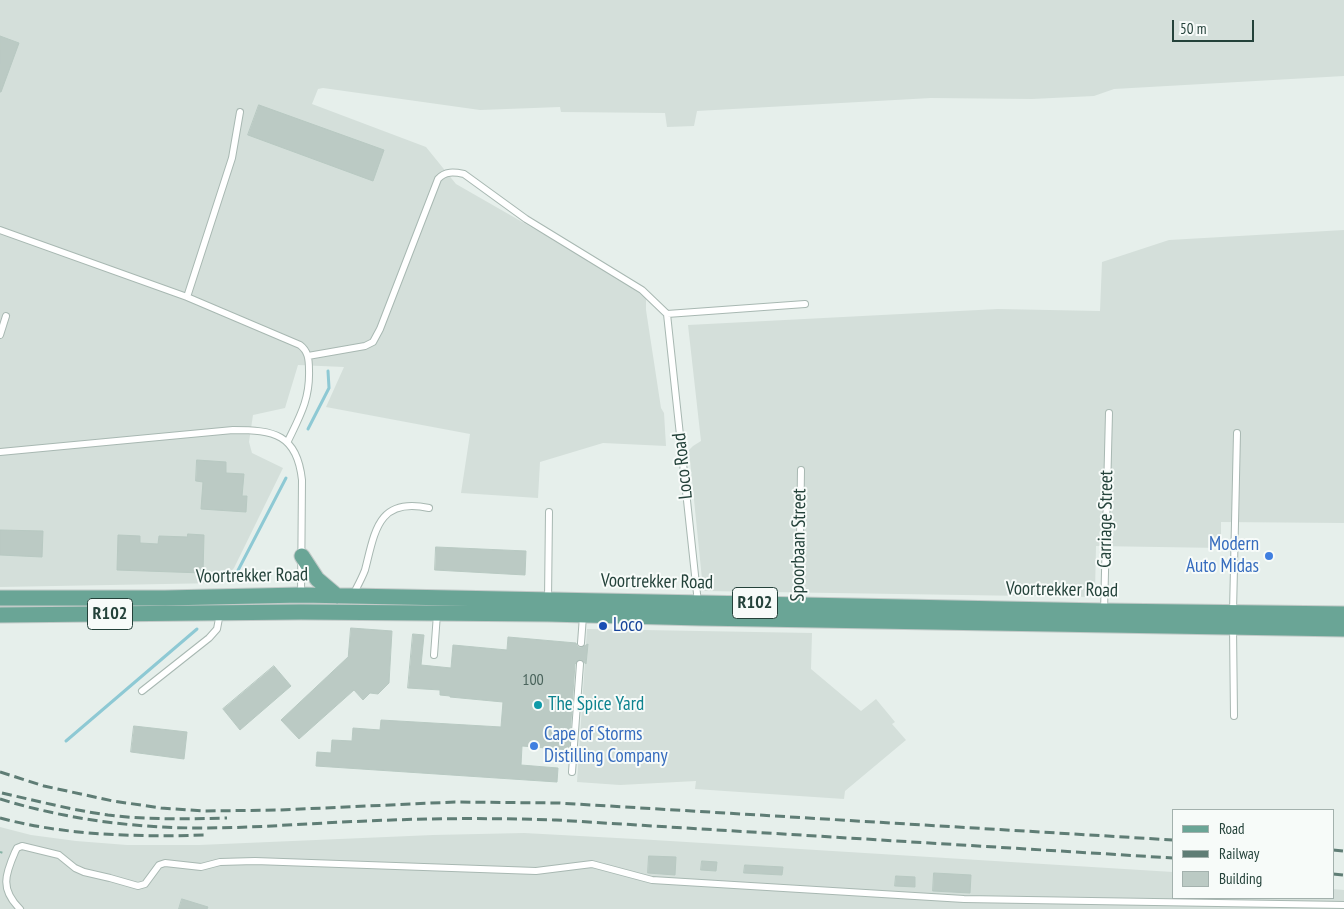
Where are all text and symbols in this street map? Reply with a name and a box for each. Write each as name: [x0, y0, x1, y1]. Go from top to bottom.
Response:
scale bar: [1174, 10, 1256, 42]
text: 50 m: [1180, 19, 1206, 38]
street label: Loco Road: [668, 432, 698, 500]
street label: Carriage Street: [1094, 470, 1118, 568]
street label: Spoorbaan Street: [787, 488, 811, 602]
place label: Modern Auto Midas: [1186, 534, 1259, 578]
marker: Modern Auto Midas: [1263, 550, 1275, 562]
street label: Voortrekker Road: [196, 564, 308, 588]
street label: Voortrekker Road: [601, 570, 713, 594]
street label: Voortrekker Road: [1006, 578, 1118, 602]
road number: R102: [732, 588, 778, 618]
road number: R102: [88, 598, 132, 630]
place label: Loco: [613, 615, 643, 637]
marker: Loco: [597, 620, 609, 632]
house number: 100: [522, 670, 544, 690]
place label: The Spice Yard: [548, 694, 644, 716]
marker: The Spice Yard: [532, 699, 544, 711]
place label: Cape of Storms Distilling Company: [544, 724, 668, 768]
marker: Cape of Storms Distilling Company: [528, 740, 540, 752]
legend: [1172, 809, 1334, 899]
text: Road: [1219, 819, 1245, 838]
text: Railway: [1219, 844, 1259, 863]
text: Building: [1219, 869, 1262, 888]

